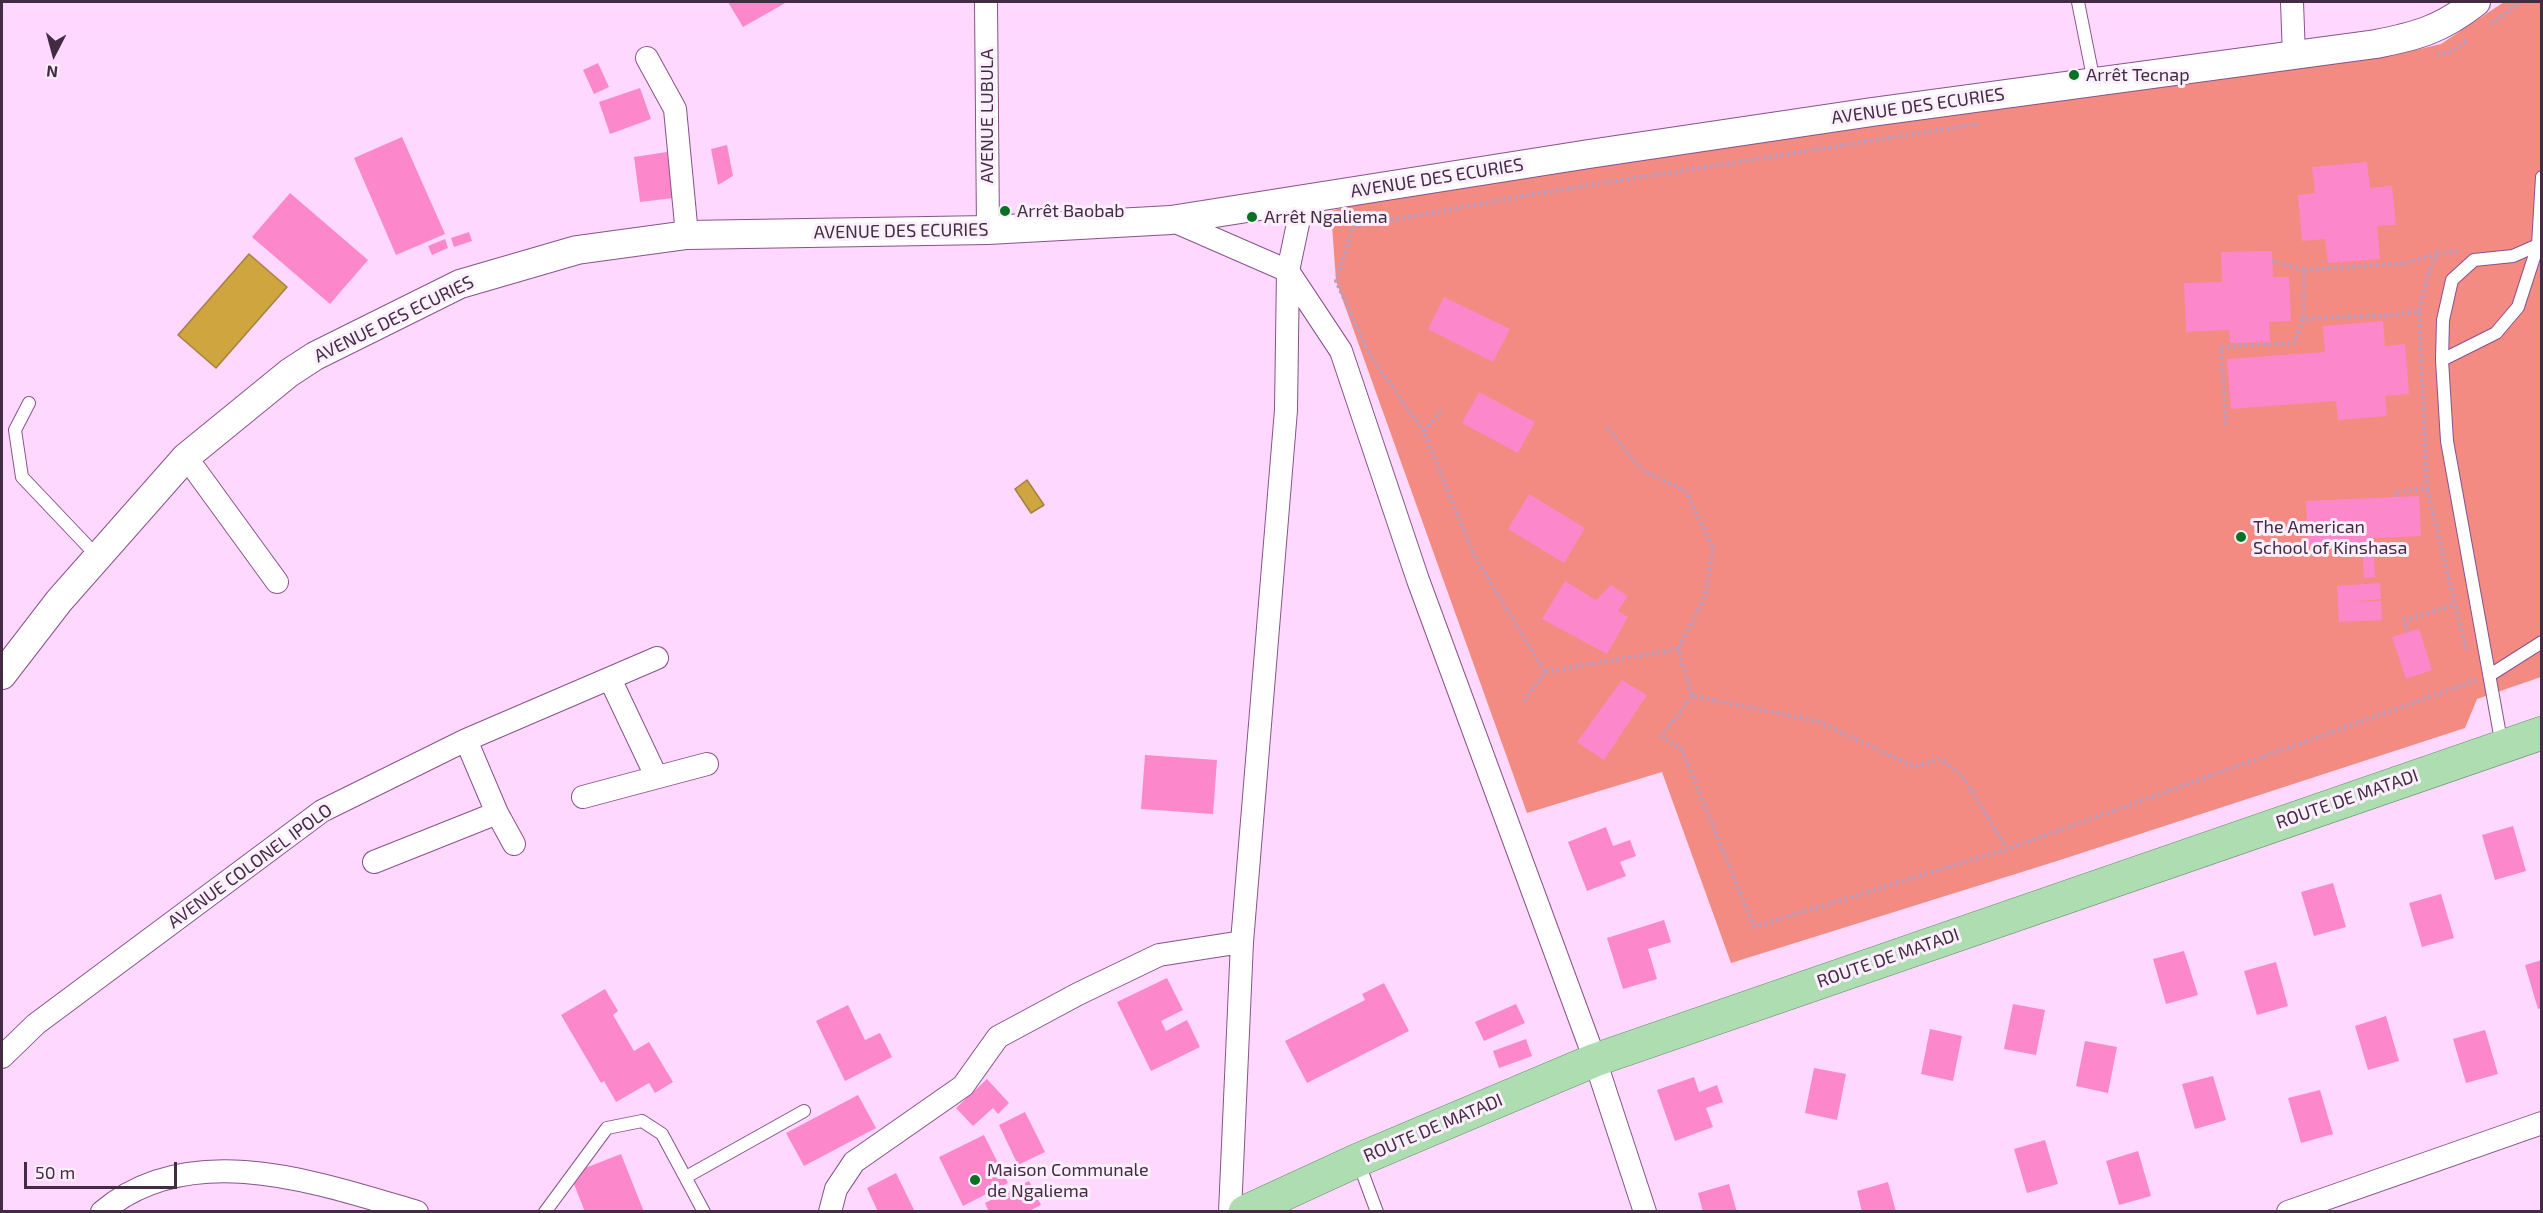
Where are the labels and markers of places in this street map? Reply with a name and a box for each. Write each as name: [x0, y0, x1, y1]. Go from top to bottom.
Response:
place label: Arrêt Tecnap: [2086, 64, 2190, 86]
marker: Arrêt Tecnap: [2067, 68, 2081, 82]
place label: Arrêt Baobab: [1017, 200, 1125, 222]
marker: Arrêt Baobab: [998, 204, 1012, 218]
place label: Arrêt Ngaliema: [1264, 206, 1388, 228]
marker: Arrêt Ngaliema: [1245, 210, 1259, 224]
place label: The American School of Kinshasa: [2253, 516, 2407, 558]
marker: The American School of Kinshasa: [2234, 530, 2248, 544]
place label: Maison Communale de Ngaliema: [987, 1159, 1149, 1202]
marker: Maison Communale de Ngaliema: [968, 1173, 982, 1187]

